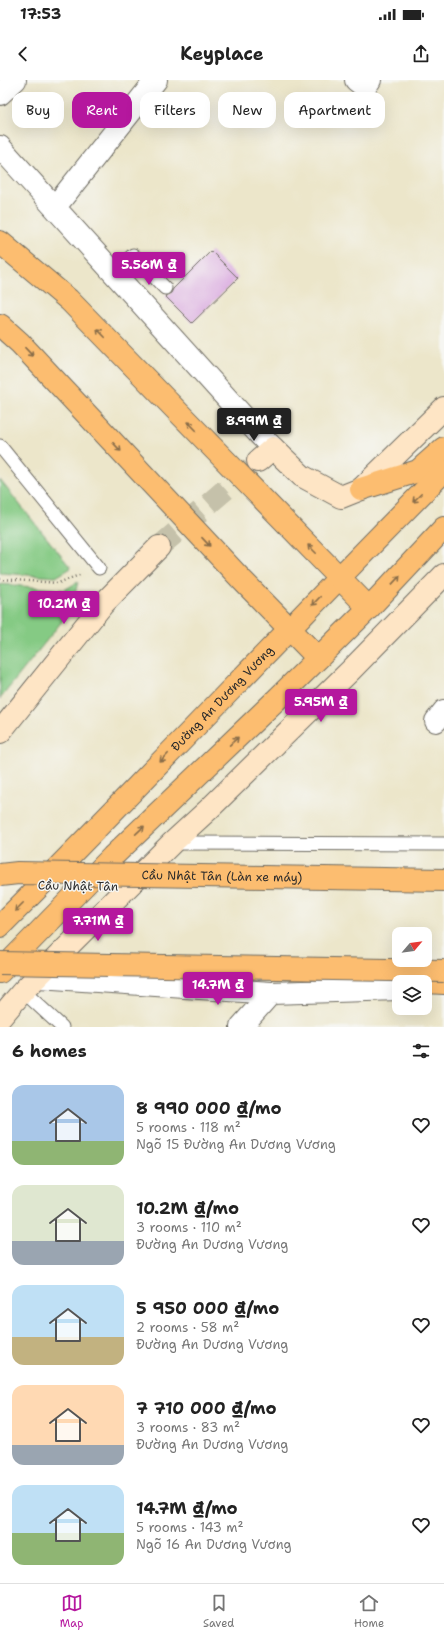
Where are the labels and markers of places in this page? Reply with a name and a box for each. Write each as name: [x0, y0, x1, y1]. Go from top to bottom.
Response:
pin: 5.56M ₫: [112, 252, 186, 286]
pin: 8.99M ₫: [217, 408, 291, 442]
pin: 10.2M ₫: [27, 591, 101, 625]
pin: 5.95M ₫: [284, 689, 358, 723]
pin: 7.71M ₫: [61, 908, 135, 942]
pin: 14.7M ₫: [181, 972, 255, 1006]

